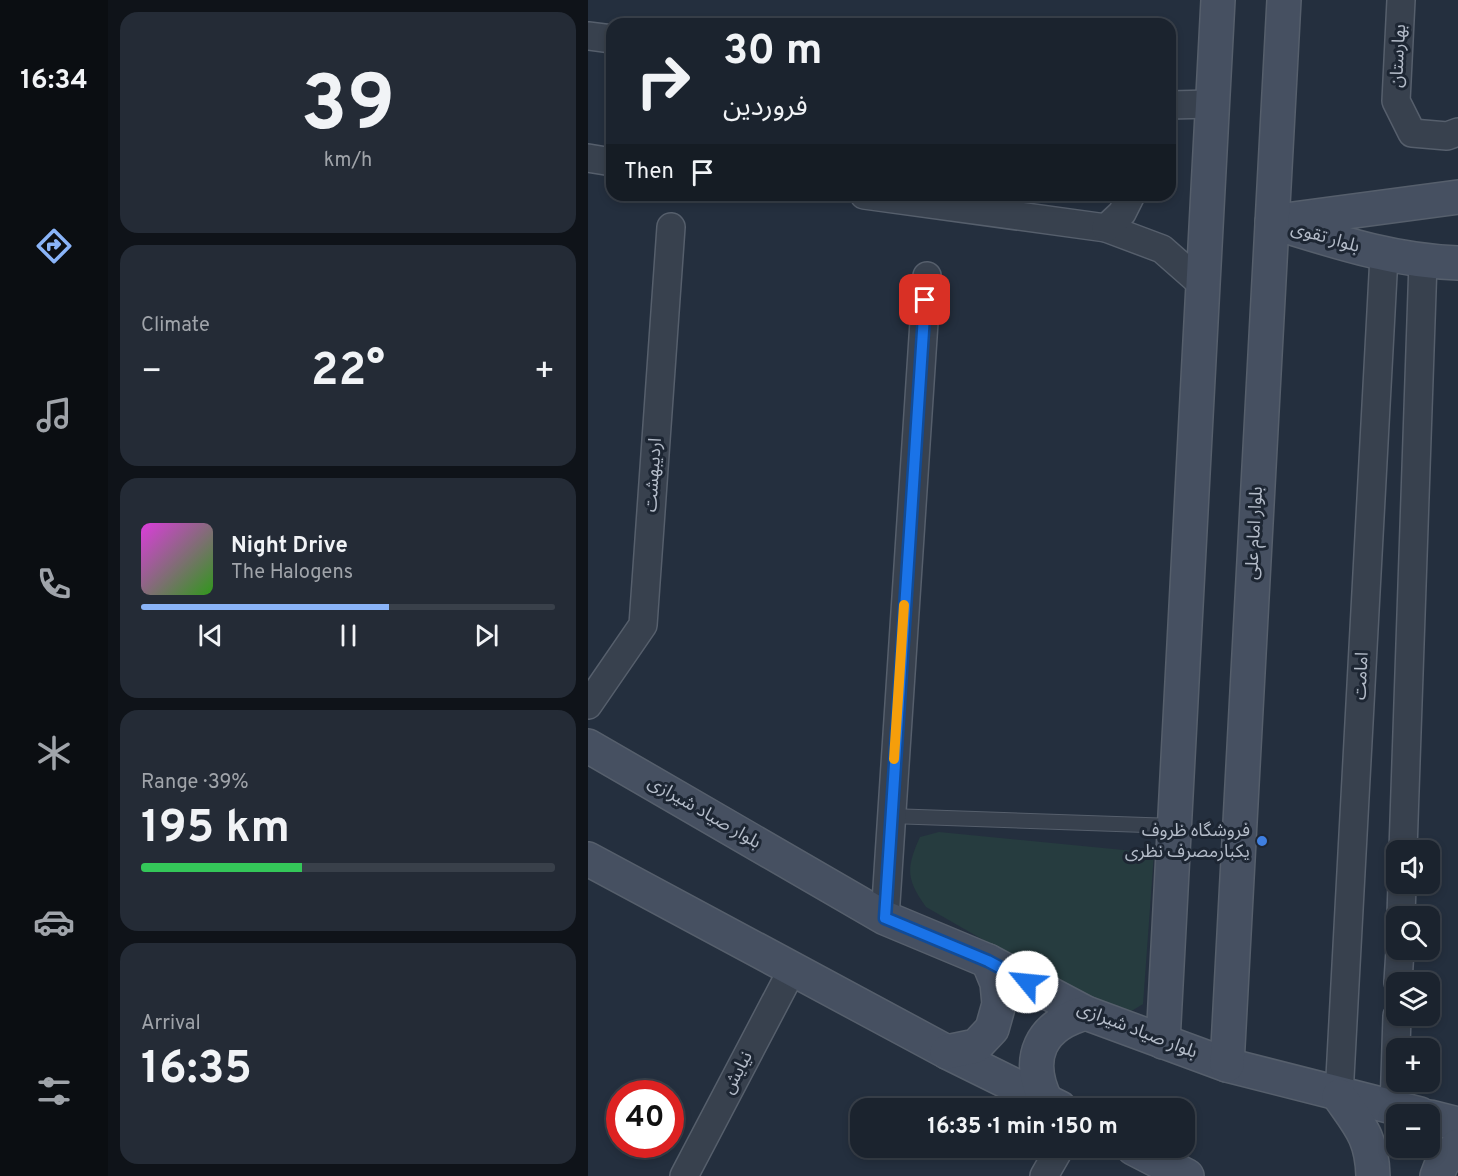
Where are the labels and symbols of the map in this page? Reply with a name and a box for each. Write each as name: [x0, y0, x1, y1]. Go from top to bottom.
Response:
street label: بهارستان: [1386, 24, 1412, 88]
street label: بلوار تقوی: [1288, 217, 1362, 259]
pin: [899, 274, 950, 325]
street label: اردیبهشت: [640, 437, 668, 513]
street label: بلوار امام علی: [1241, 486, 1270, 580]
street label: امامت: [1349, 651, 1375, 701]
street label: بلوار صیاد شیرازی: [643, 771, 765, 855]
place label: فروشگاه ظروف یکبارمصرف نظری: [1125, 820, 1250, 864]
marker: فروشگاه ظروف یکبارمصرف نظری: [1255, 834, 1269, 848]
position arrow: [995, 950, 1059, 1014]
street label: بلوار صیاد شیرازی: [1074, 998, 1200, 1064]
street label: نیایش: [717, 1048, 759, 1098]
speed limit sign: 40: [606, 1080, 684, 1158]

